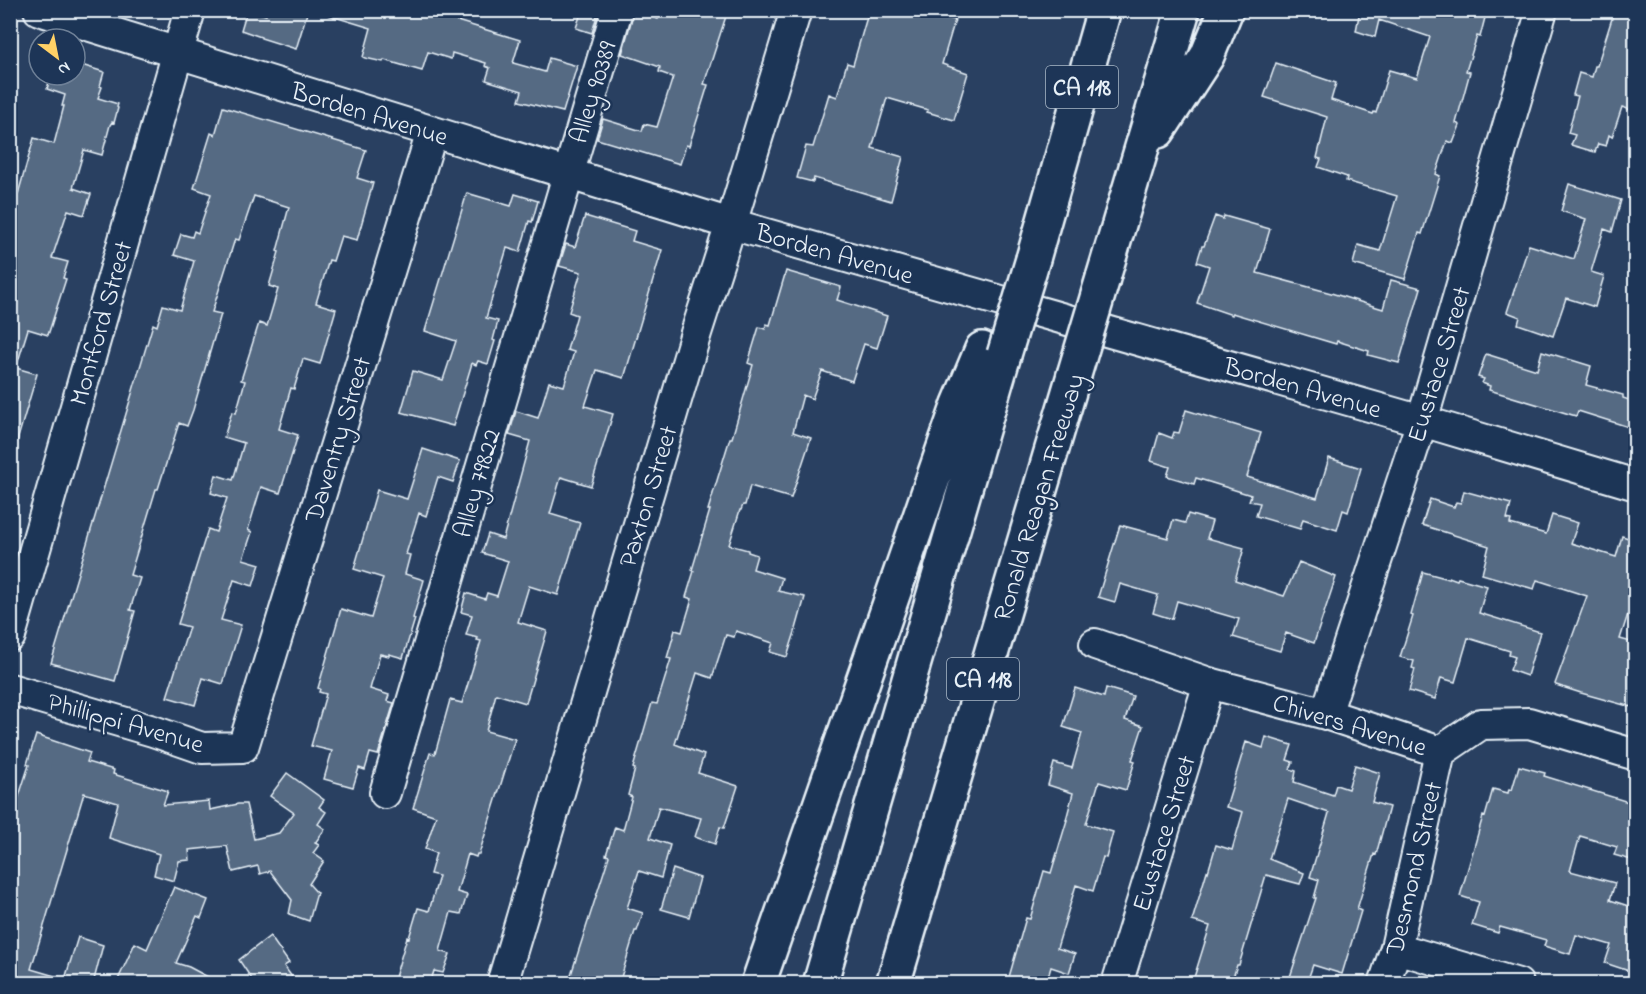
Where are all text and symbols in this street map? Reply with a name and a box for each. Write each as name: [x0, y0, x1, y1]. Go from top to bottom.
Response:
north arrow: [27, 27, 87, 87]
street label: Alley 90389: [561, 37, 628, 149]
text: N: [53, 55, 75, 81]
road number: CA 118: [1046, 66, 1118, 108]
street label: Borden Avenue: [285, 74, 453, 158]
street label: Borden Avenue: [750, 215, 918, 297]
street label: Montford Street: [61, 237, 145, 411]
street label: Eustace Street: [1399, 282, 1483, 448]
street label: Borden Avenue: [1218, 349, 1386, 431]
street label: Daventry Street: [296, 352, 383, 528]
street label: Ronald Reagan Freeway: [985, 369, 1097, 626]
street label: Paxton Street: [610, 421, 689, 572]
street label: Alley 79822: [445, 425, 513, 543]
road number: CA 118: [947, 658, 1019, 700]
street label: Phillippi Avenue: [42, 684, 208, 765]
street label: Chivers Avenue: [1267, 685, 1431, 768]
street label: Eustace Street: [1124, 751, 1208, 917]
street label: Desmond Street: [1377, 778, 1454, 960]

